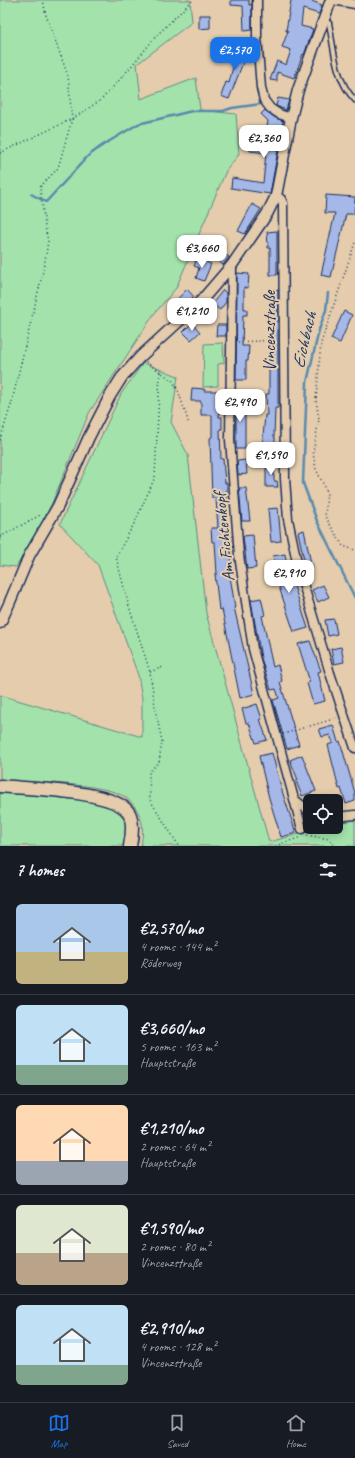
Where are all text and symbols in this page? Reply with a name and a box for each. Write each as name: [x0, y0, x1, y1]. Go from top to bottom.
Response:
pin: €2,570: [202, 37, 268, 71]
text: €2,570: [219, 42, 251, 58]
pin: €2,360: [231, 125, 297, 159]
text: €2,360: [248, 130, 280, 146]
pin: €3,660: [169, 235, 235, 269]
text: €3,660: [186, 240, 218, 256]
street label: Vincenzstraße: [259, 289, 280, 371]
pin: €1,210: [159, 298, 225, 332]
text: €1,210: [176, 303, 208, 319]
water label: Eichbach: [287, 308, 322, 370]
pin: €2,490: [207, 389, 273, 423]
text: €2,490: [224, 394, 256, 410]
pin: €1,590: [238, 442, 304, 476]
text: €1,590: [255, 447, 287, 463]
street label: Am Fichtenkopf: [208, 487, 239, 583]
pin: €2,910: [256, 560, 322, 594]
text: €2,910: [273, 565, 305, 581]
map controls: [303, 794, 343, 834]
button: locate: [303, 794, 343, 834]
icon: filters: [317, 859, 339, 881]
text: 7 homes: [16, 860, 64, 881]
text: €2,570/mo: [140, 918, 203, 939]
icon: home: [48, 920, 96, 968]
text: 4 rooms · 144 m²: [140, 939, 216, 955]
text: Röderweg: [140, 955, 181, 971]
text: €3,660/mo: [140, 1018, 204, 1039]
icon: home: [48, 1021, 96, 1069]
text: 5 rooms · 163 m²: [140, 1039, 216, 1055]
text: Hauptstraße: [140, 1055, 195, 1071]
text: €1,210/mo: [140, 1118, 203, 1139]
icon: home: [48, 1121, 96, 1169]
text: 2 rooms · 64 m²: [140, 1139, 210, 1155]
text: Hauptstraße: [140, 1155, 195, 1171]
text: €1,590/mo: [140, 1218, 203, 1239]
icon: home: [48, 1221, 96, 1269]
text: 2 rooms · 80 m²: [140, 1239, 210, 1255]
text: Vincenzstraße: [140, 1255, 202, 1271]
text: €2,910/mo: [140, 1318, 203, 1339]
icon: home: [48, 1321, 96, 1369]
text: 4 rooms · 128 m²: [140, 1339, 216, 1355]
text: Vincenzstraße: [140, 1355, 202, 1371]
tab: Map: [48, 1412, 70, 1450]
tab: Saved: [166, 1412, 188, 1450]
tab: Home: [285, 1412, 307, 1450]

